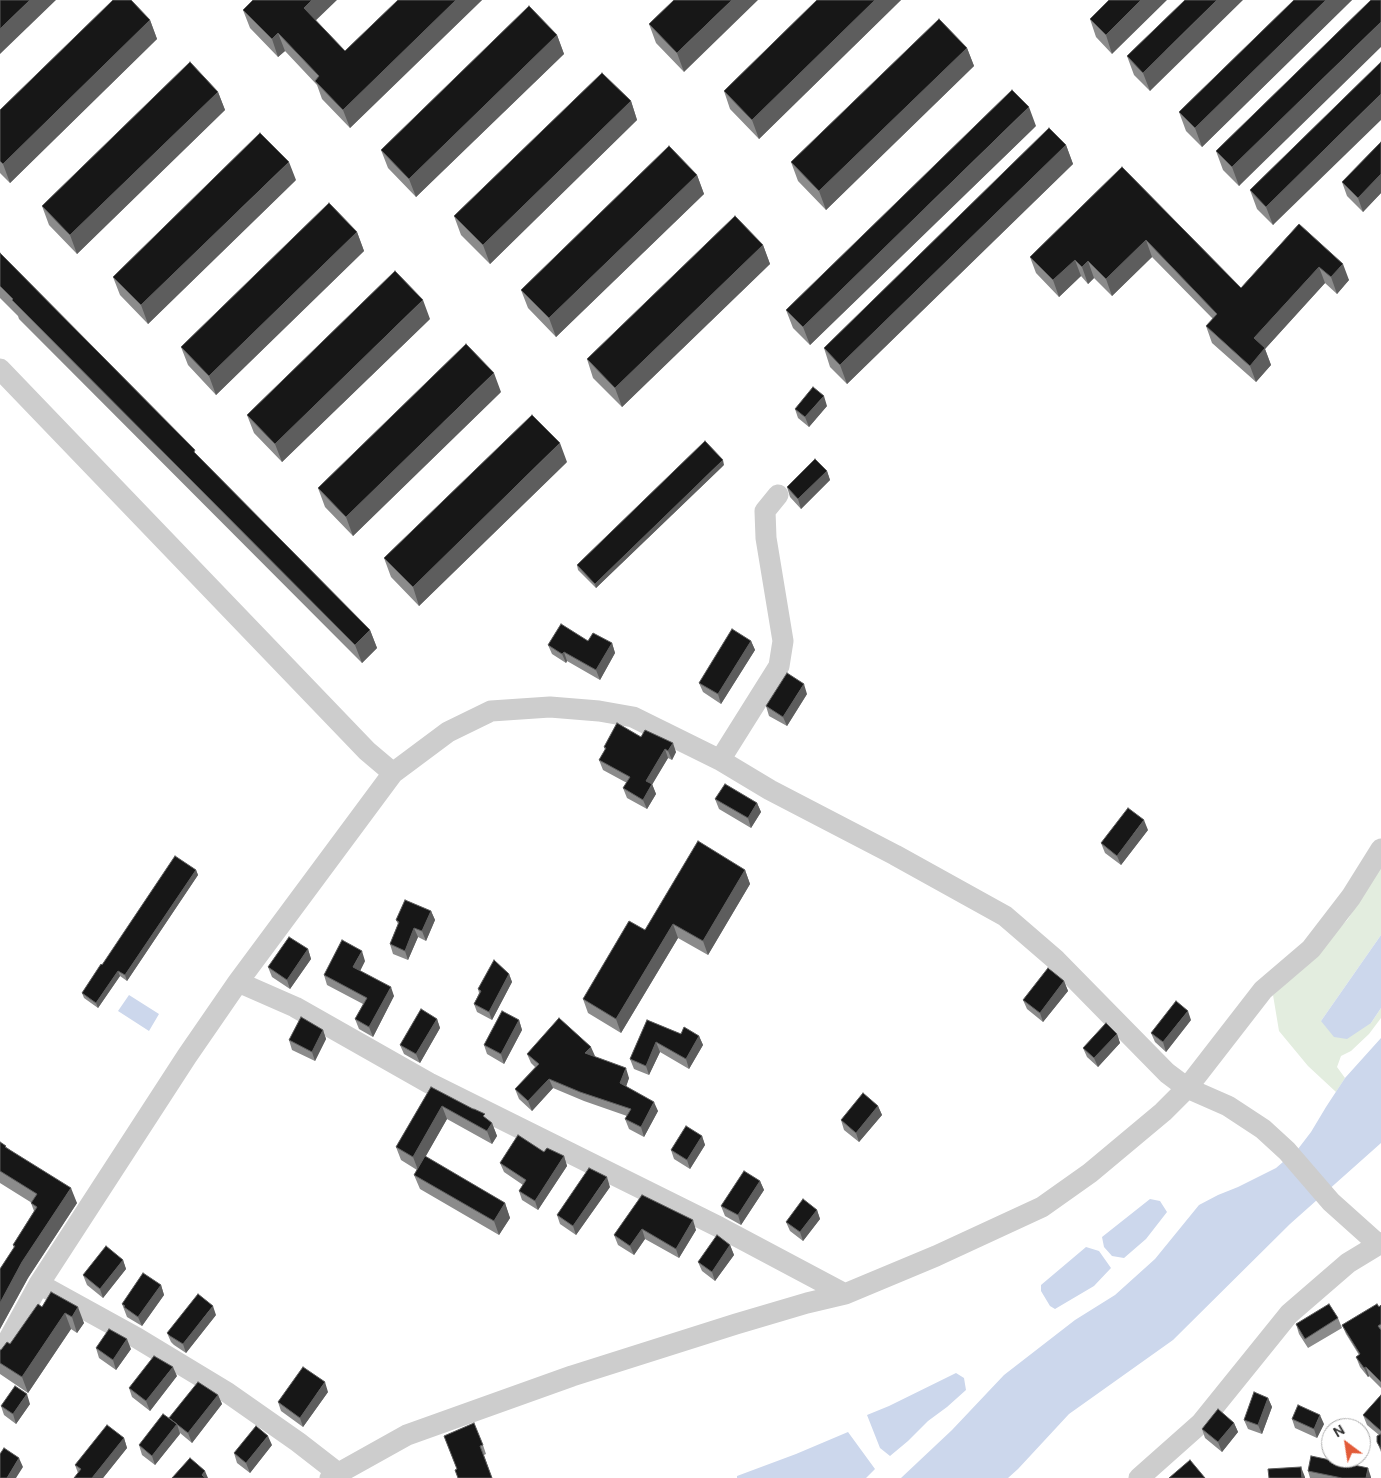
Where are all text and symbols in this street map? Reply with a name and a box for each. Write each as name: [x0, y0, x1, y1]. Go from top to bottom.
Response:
north arrow: [1321, 1418, 1371, 1468]
text: N: [1330, 1421, 1348, 1441]

